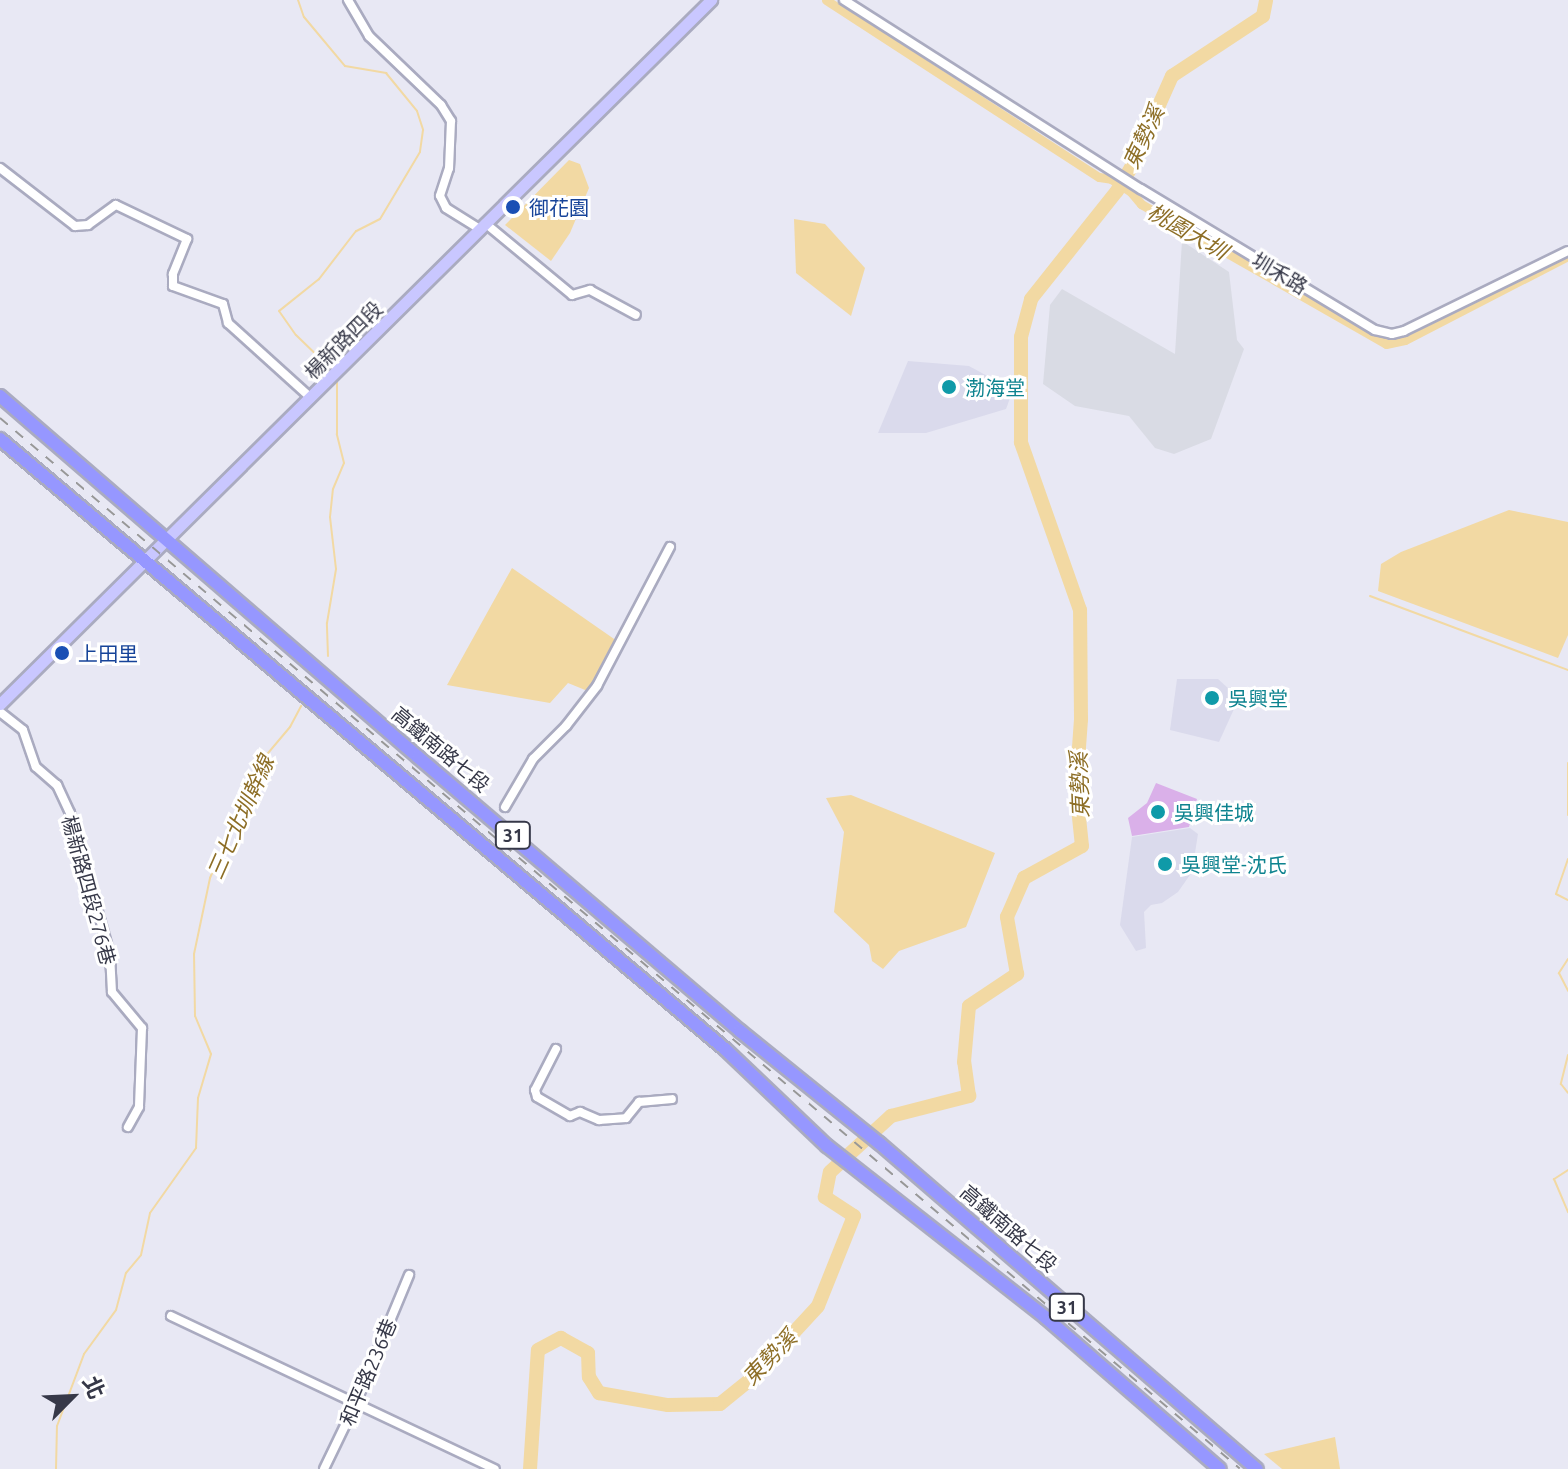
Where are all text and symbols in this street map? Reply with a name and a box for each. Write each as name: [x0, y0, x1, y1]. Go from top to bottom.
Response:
water label: 東勢溪: [1117, 102, 1169, 172]
place label: 御花園: [529, 195, 589, 219]
marker: 御花園: [504, 198, 522, 216]
water label: 桃園大圳: [1143, 198, 1233, 264]
street label: 圳禾路: [1248, 247, 1312, 299]
street label: 楊新路四段: [299, 296, 387, 384]
place label: 渤海堂: [965, 375, 1025, 399]
marker: 渤海堂: [940, 378, 958, 396]
place label: 上田里: [78, 641, 138, 665]
marker: 上田里: [53, 644, 71, 662]
place label: 吳興堂: [1228, 686, 1288, 710]
marker: 吳興堂: [1203, 689, 1221, 707]
street label: 高鐵南路七段: [387, 701, 495, 797]
water label: 三七北圳幹線: [201, 751, 279, 883]
water label: 東勢溪: [1065, 752, 1093, 818]
place label: 吳興佳城: [1174, 800, 1254, 824]
marker: 吳興佳城: [1149, 803, 1167, 821]
street label: 楊新路四段276巷: [58, 813, 120, 967]
road number: 31: [493, 821, 533, 849]
place label: 吳興堂-沈氏: [1181, 852, 1287, 876]
marker: 吳興堂-沈氏: [1156, 855, 1174, 873]
street label: 高鐵南路七段: [956, 1180, 1062, 1276]
road number: 31: [1047, 1293, 1087, 1321]
street label: 和平路236巷: [335, 1315, 401, 1429]
water label: 東勢溪: [737, 1324, 801, 1390]
north arrow: [32, 1357, 112, 1437]
text: 北: [78, 1372, 110, 1402]

